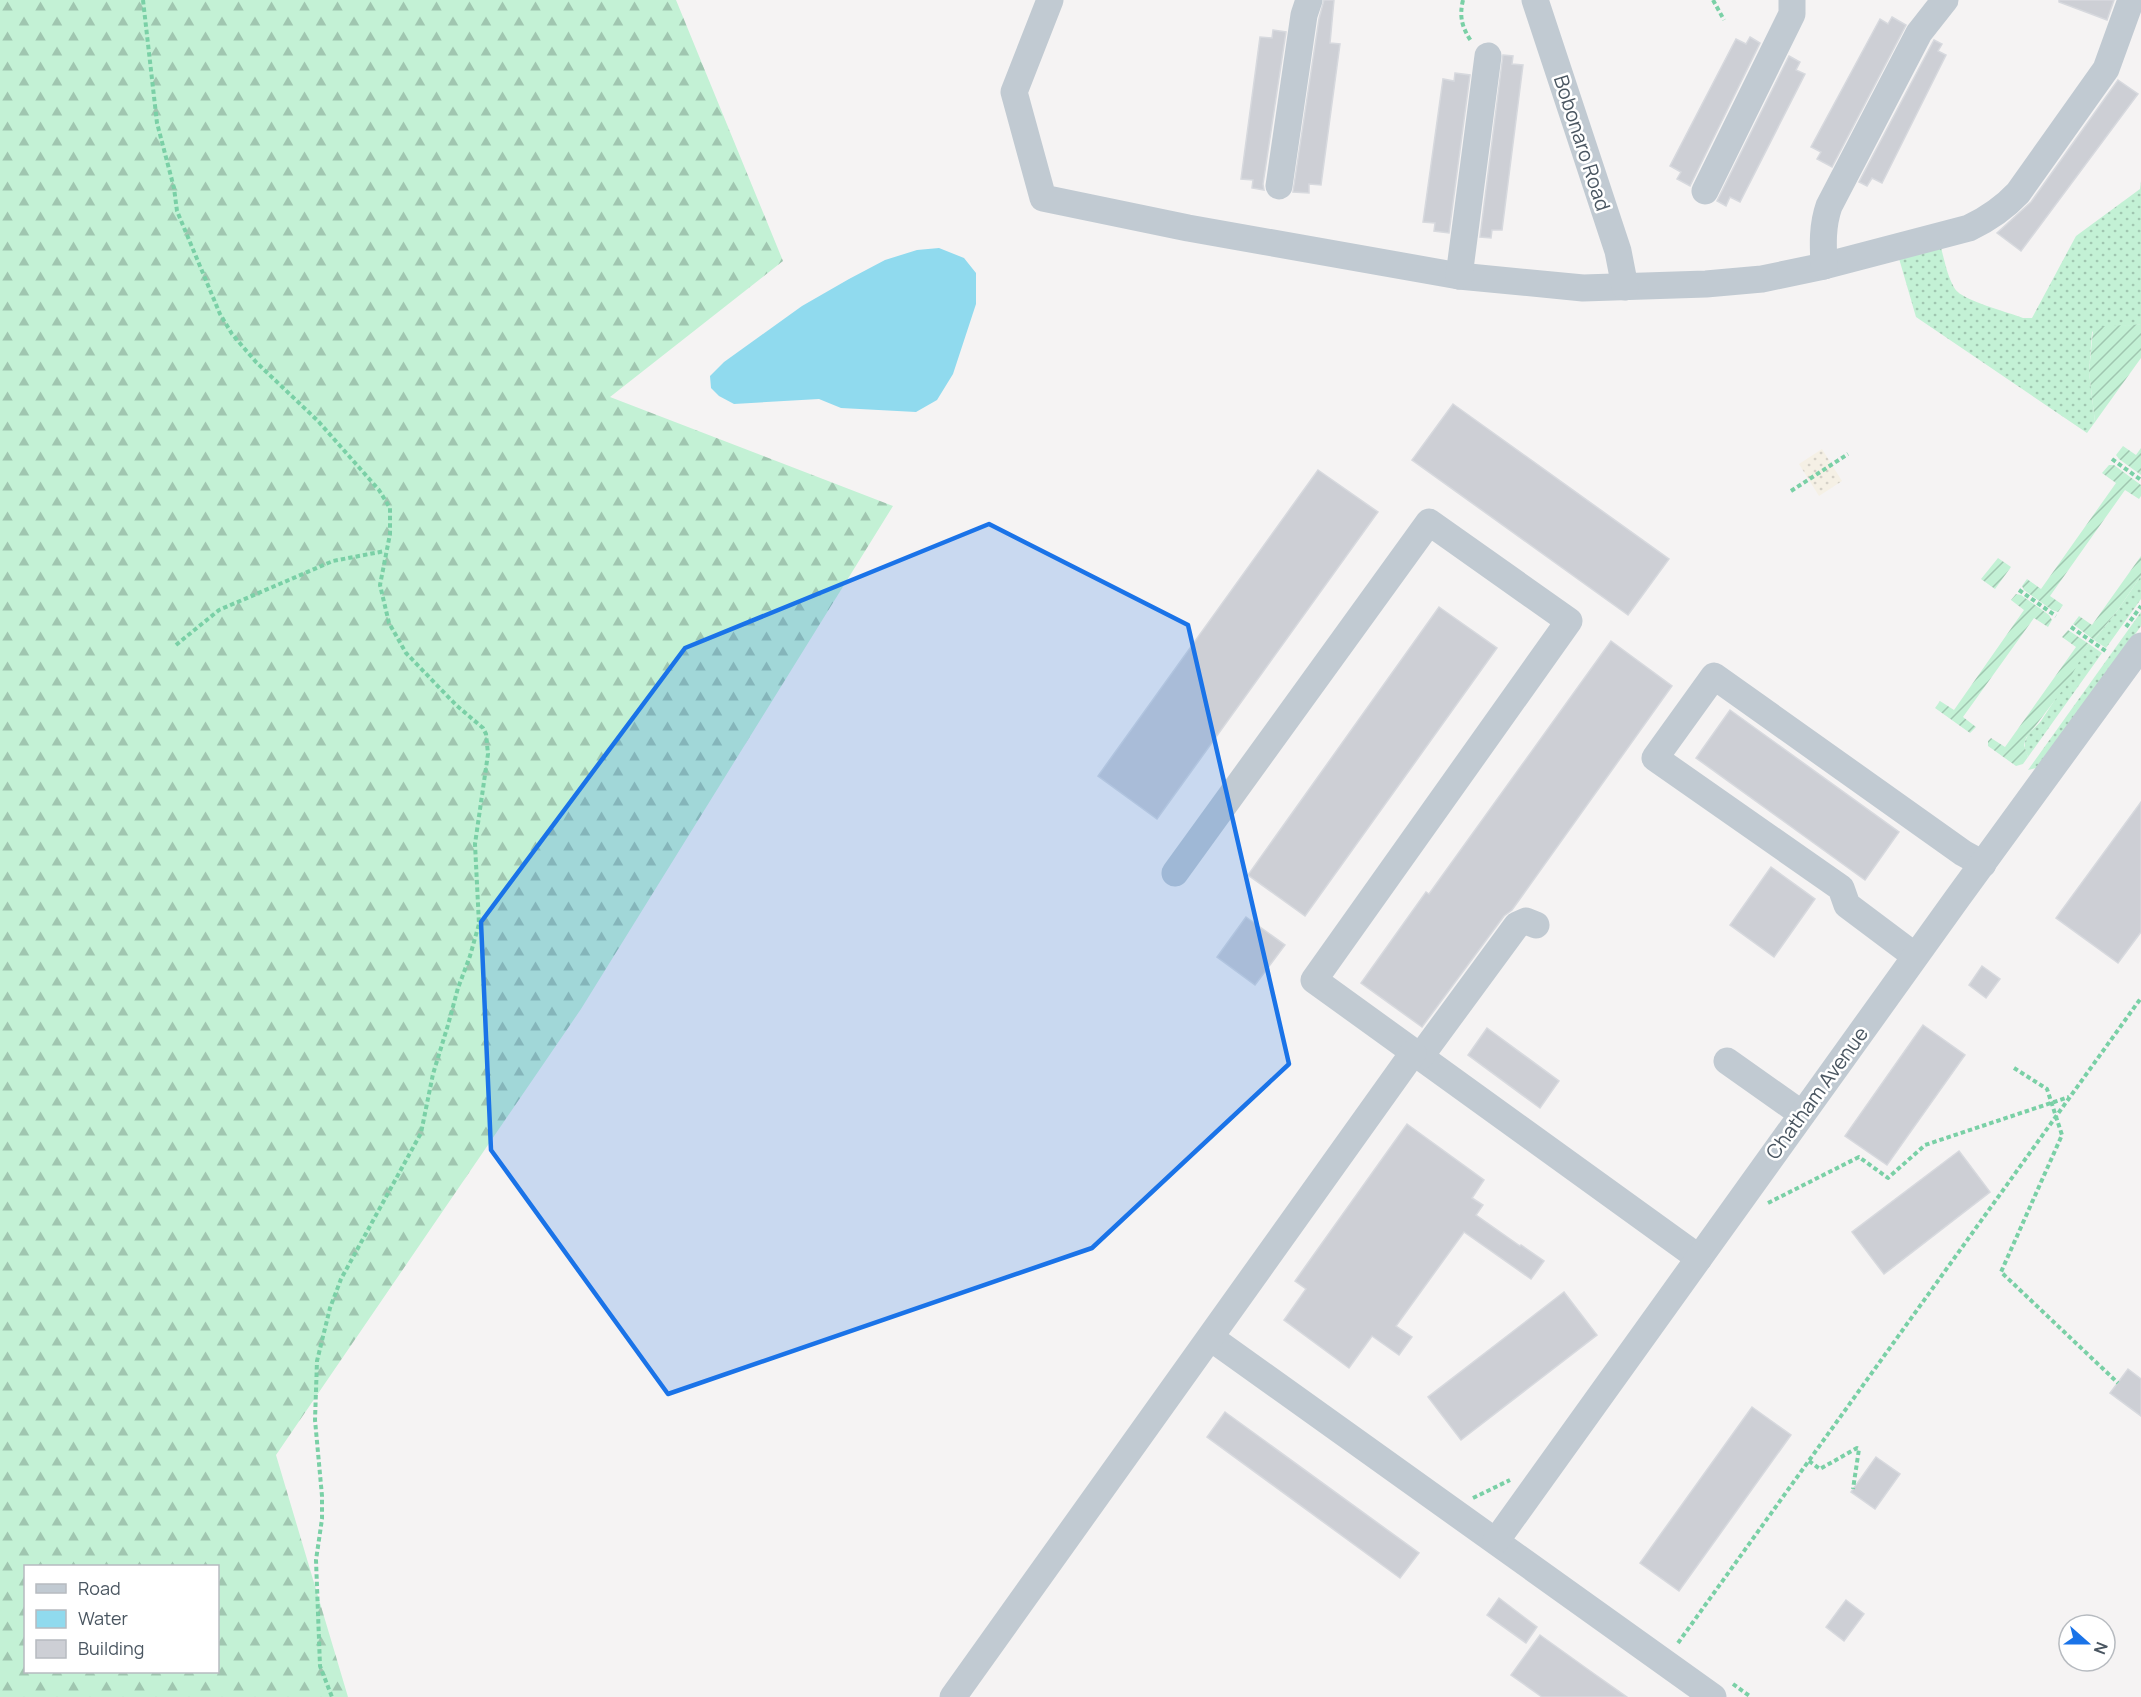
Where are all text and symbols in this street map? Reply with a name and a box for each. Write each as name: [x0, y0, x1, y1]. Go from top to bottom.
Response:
street label: Bobonaro Road: [1548, 72, 1617, 214]
street label: Chatham Avenue: [1759, 1021, 1874, 1164]
legend: [24, 1565, 219, 1673]
text: Road: [78, 1576, 121, 1600]
text: Water: [78, 1606, 128, 1630]
north arrow: [2057, 1613, 2117, 1673]
text: Building: [78, 1636, 144, 1660]
text: N: [2089, 1639, 2113, 1658]

